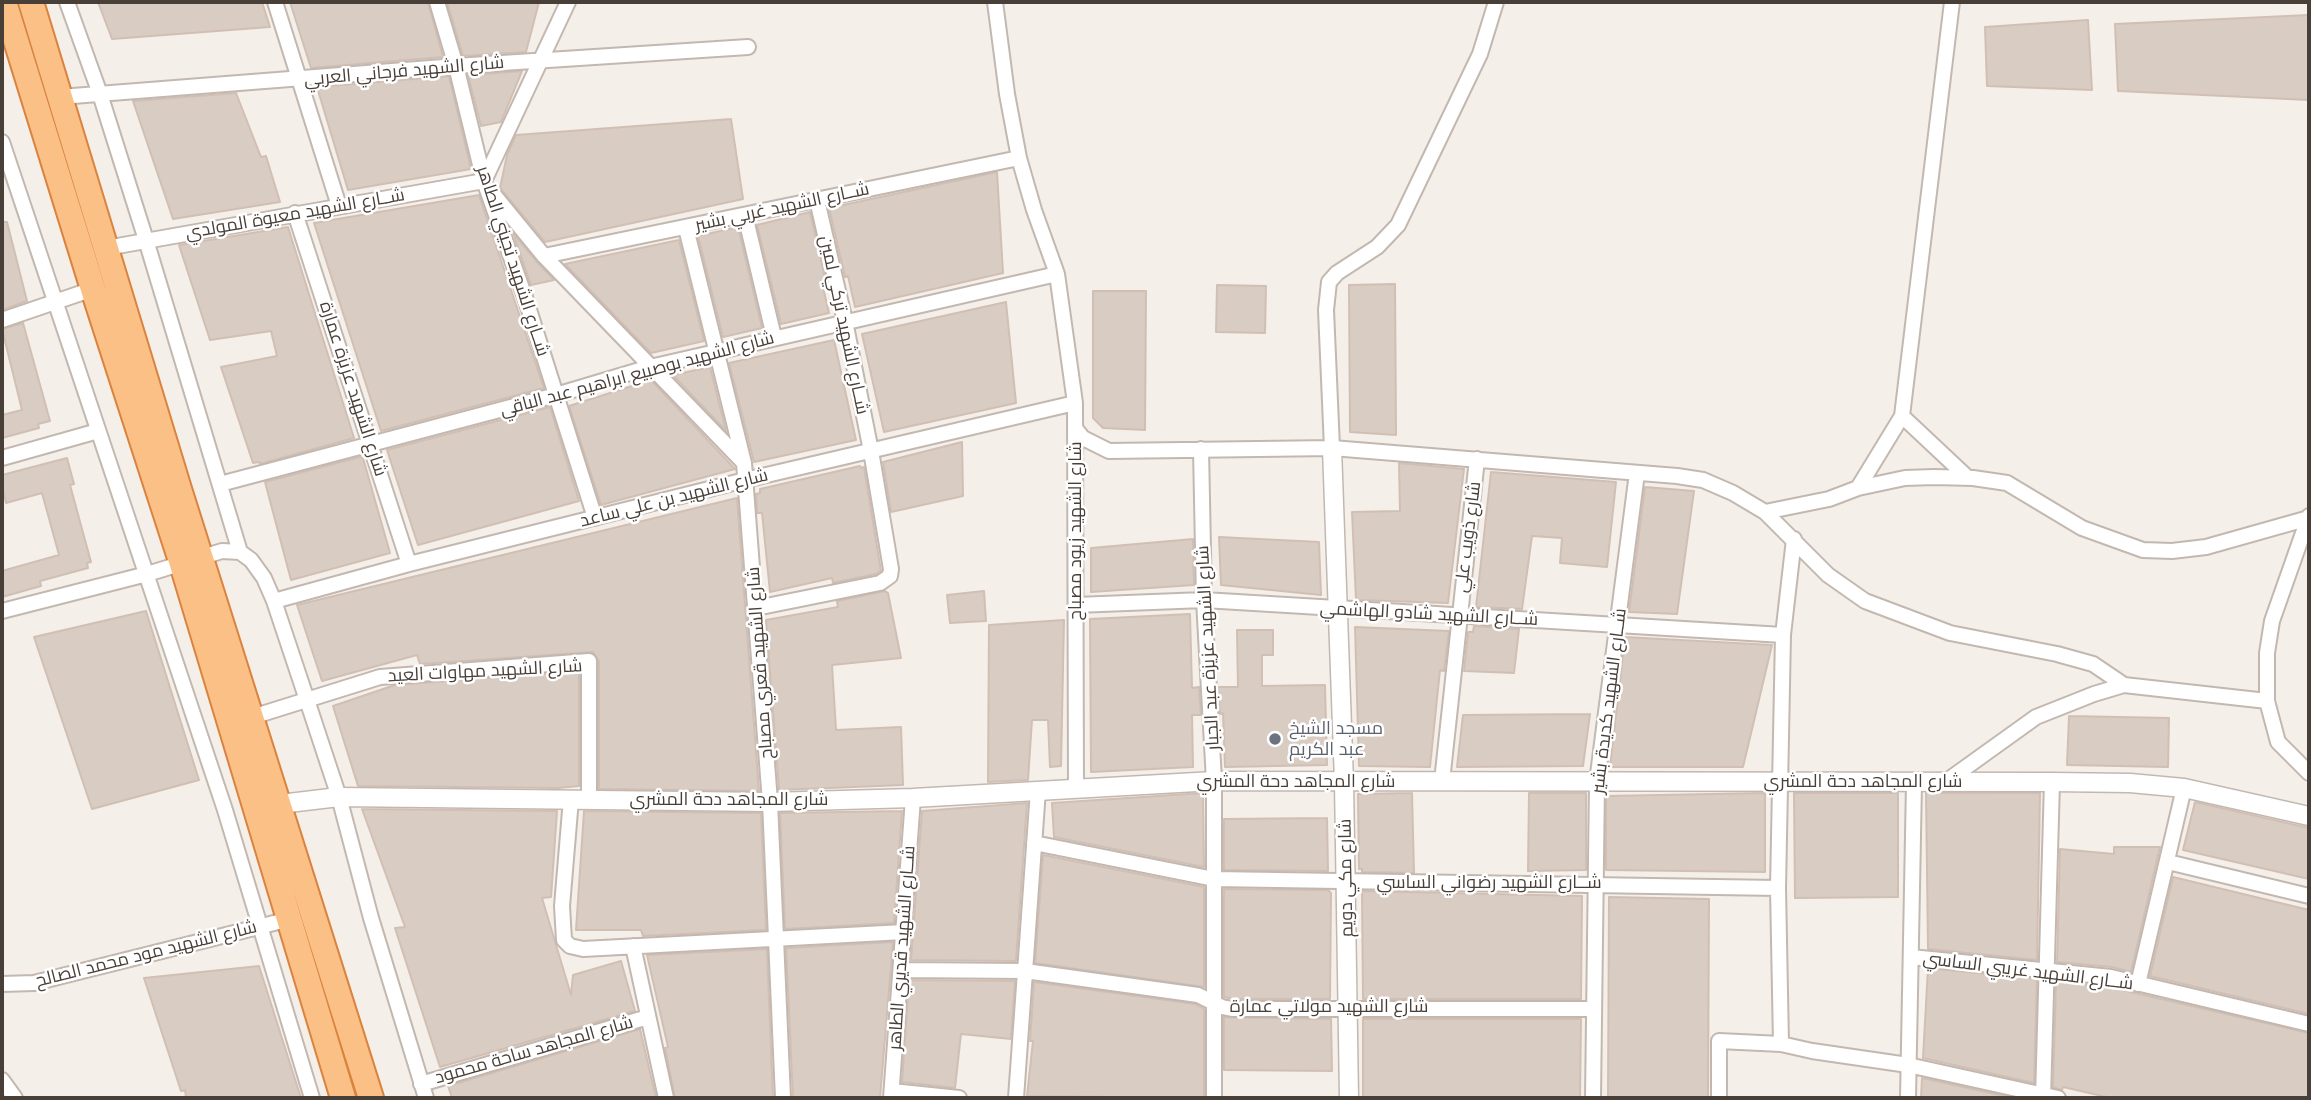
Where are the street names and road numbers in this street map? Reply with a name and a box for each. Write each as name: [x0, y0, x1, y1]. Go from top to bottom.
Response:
street label: شارع الشهيد فرجاني العربي: [303, 51, 505, 91]
street label: شــارع الشهيد تجيني الطاهر: [472, 163, 554, 359]
street label: شــارع الشهيد غربي بشير: [693, 178, 871, 236]
street label: شــارع الشهيد معيوة المولدي: [184, 184, 406, 244]
street label: شــارع الشهيد تركي لمين: [814, 234, 874, 416]
street label: شارع الشهيد عزيزة عمارة: [315, 299, 391, 479]
street label: شارع الشهيد بوصبيع ابراهيم عبد الباقي: [498, 327, 776, 421]
street label: شارع الشهيد زيود مصباح: [1065, 441, 1087, 621]
street label: شارع الشهيد بن علي ساعد: [578, 464, 770, 532]
street label: شارع ذويب علي: [1450, 480, 1486, 594]
street label: شارع الشهيد عزيزة عبد الجبار: [1192, 545, 1224, 751]
street label: شارع الشهيد قعري مصباح: [742, 566, 778, 760]
street label: شــارع الشهيد شادو الهاشمي: [1319, 597, 1539, 631]
street label: شــارع الشهيد كديدة بشير: [1587, 607, 1631, 795]
street label: شارع الشهيد مهاوات العيد: [387, 655, 583, 687]
street label: شارع المجاهد دحة المشري: [1197, 771, 1395, 793]
street label: شارع المجاهد دحة المشري: [1764, 771, 1962, 793]
street label: شارع المجاهد دحة المشري: [630, 789, 828, 811]
street label: شارع مكي دويم: [1334, 818, 1358, 938]
street label: شــارع الشهيد قديري الطاهر: [884, 845, 920, 1051]
street label: شــارع الشهيد رضواني الساسي: [1376, 872, 1602, 894]
street label: شارع الشهيد مود محمد الصالح: [33, 916, 259, 992]
street label: شــارع الشهيد غريبي الساسي: [1921, 947, 2135, 995]
street label: شارع الشهيد مولاتي عمارة: [1230, 996, 1428, 1018]
street label: شارع المجاهد ساحة محمود: [432, 1011, 636, 1089]

